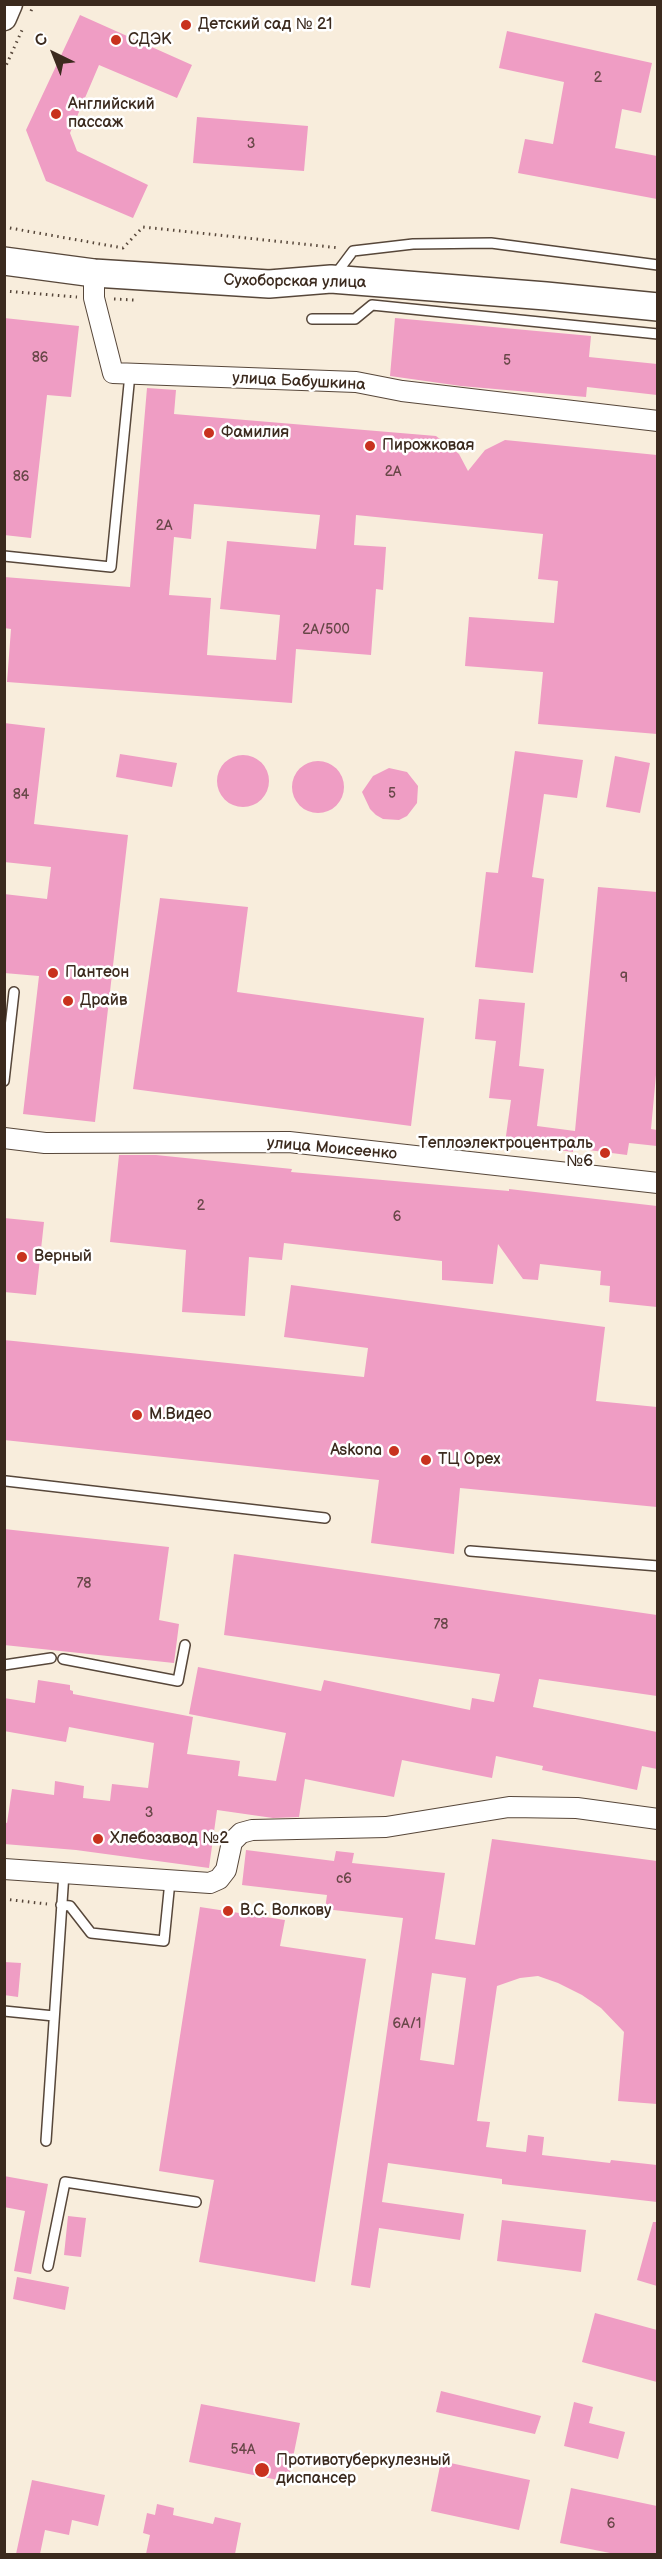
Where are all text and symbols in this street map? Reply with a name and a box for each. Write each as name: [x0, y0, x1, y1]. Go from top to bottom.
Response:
place label: Детский сад № 21: [198, 15, 332, 35]
marker: Детский сад № 21: [179, 18, 193, 32]
north arrow: [24, 24, 84, 84]
text: С: [31, 30, 52, 51]
place label: СДЭК: [128, 30, 171, 50]
marker: СДЭК: [109, 33, 123, 47]
house number: 2: [594, 70, 602, 86]
place label: Английский пассаж: [68, 95, 155, 133]
marker: Английский пассаж: [49, 107, 63, 121]
house number: 3: [247, 136, 255, 152]
street label: Сухоборская улица: [223, 271, 367, 293]
house number: 86: [32, 350, 48, 366]
house number: 5: [503, 353, 511, 369]
street label: улица Бабушкина: [232, 369, 366, 395]
place label: Фамилия: [221, 423, 289, 443]
marker: Фамилия: [202, 426, 216, 440]
place label: Пирожковая: [382, 436, 474, 456]
marker: Пирожковая: [363, 439, 377, 453]
house number: 2А: [385, 464, 401, 480]
house number: 86: [13, 469, 29, 485]
house number: 2А: [156, 518, 172, 534]
house number: 2А/500: [302, 622, 350, 638]
house number: 5: [388, 786, 396, 802]
house number: 84: [13, 787, 29, 803]
place label: Пантеон: [65, 963, 129, 983]
marker: Пантеон: [46, 966, 60, 980]
house number: 9: [620, 970, 628, 986]
place label: Драйв: [80, 991, 127, 1011]
marker: Драйв: [61, 994, 75, 1008]
street label: улица Моисеенко: [266, 1134, 398, 1164]
place label: Теплоэлектроцентраль №6: [418, 1134, 593, 1172]
marker: Теплоэлектроцентраль №6: [598, 1146, 612, 1160]
house number: 2: [197, 1198, 205, 1214]
house number: 6: [393, 1209, 401, 1225]
place label: Верный: [34, 1247, 92, 1267]
marker: Верный: [15, 1250, 29, 1264]
place label: М.Видео: [149, 1405, 212, 1425]
marker: М.Видео: [130, 1408, 144, 1422]
place label: Askona: [330, 1441, 382, 1461]
marker: Askona: [387, 1444, 401, 1458]
place label: ТЦ Орех: [438, 1450, 501, 1470]
marker: ТЦ Орех: [419, 1453, 433, 1467]
house number: 78: [76, 1576, 92, 1592]
house number: 78: [433, 1617, 449, 1633]
house number: 3: [145, 1805, 153, 1821]
place label: Хлебозавод №2: [110, 1829, 229, 1849]
marker: Хлебозавод №2: [91, 1832, 105, 1846]
house number: с6: [336, 1871, 352, 1887]
place label: В.С. Волкову: [240, 1901, 331, 1921]
marker: В.С. Волкову: [221, 1904, 235, 1918]
house number: 6А/1: [393, 2016, 421, 2032]
house number: 54А: [230, 2442, 256, 2458]
place label: Противотуберкулезный диспансер: [276, 2451, 451, 2489]
marker: Противотуберкулезный диспансер: [253, 2461, 271, 2479]
house number: 6: [607, 2516, 615, 2532]

